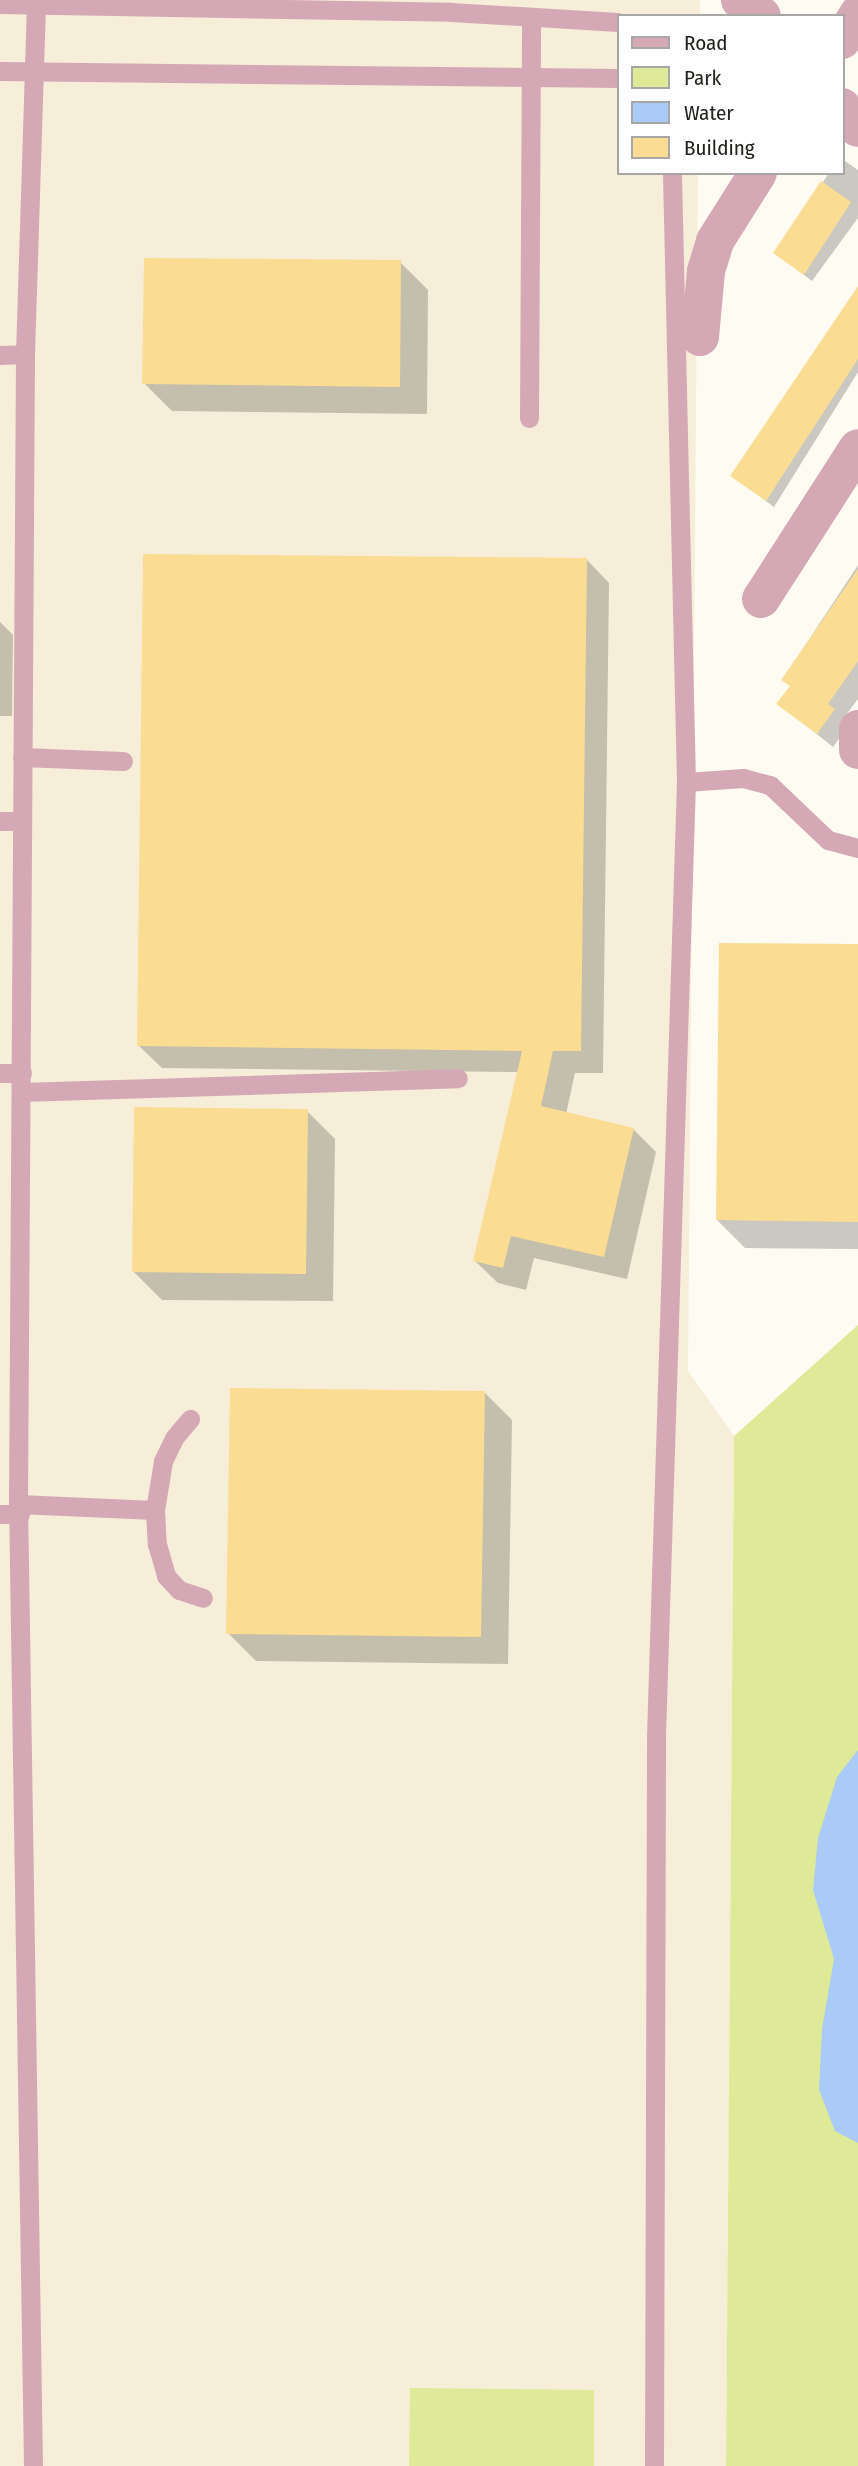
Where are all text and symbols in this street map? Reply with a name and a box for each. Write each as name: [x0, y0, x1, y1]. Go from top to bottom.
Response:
legend: [616, 14, 844, 175]
text: Road: [684, 30, 728, 56]
text: Park: [684, 65, 721, 91]
text: Water: [684, 100, 734, 126]
text: Building: [684, 135, 755, 161]

